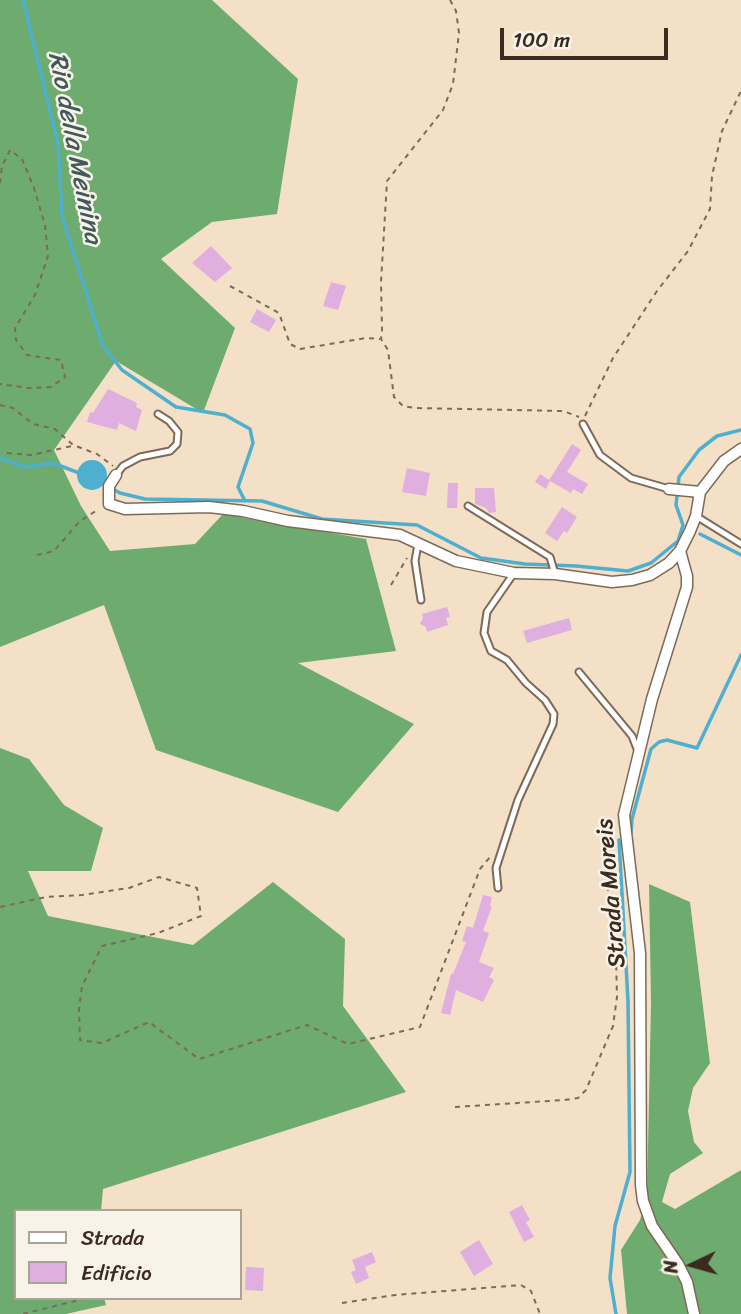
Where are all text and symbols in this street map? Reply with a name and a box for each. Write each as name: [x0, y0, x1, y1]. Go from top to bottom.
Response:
scale bar: [503, 14, 671, 58]
text: 100 m: [513, 21, 570, 59]
water label: Rio della Meinina: [40, 49, 108, 247]
street label: Strada Moreis: [591, 817, 633, 969]
legend: [14, 1209, 242, 1300]
text: Strada: [81, 1219, 144, 1257]
north arrow: [657, 1230, 727, 1300]
text: Edificio: [81, 1254, 152, 1292]
text: N: [654, 1259, 688, 1275]

